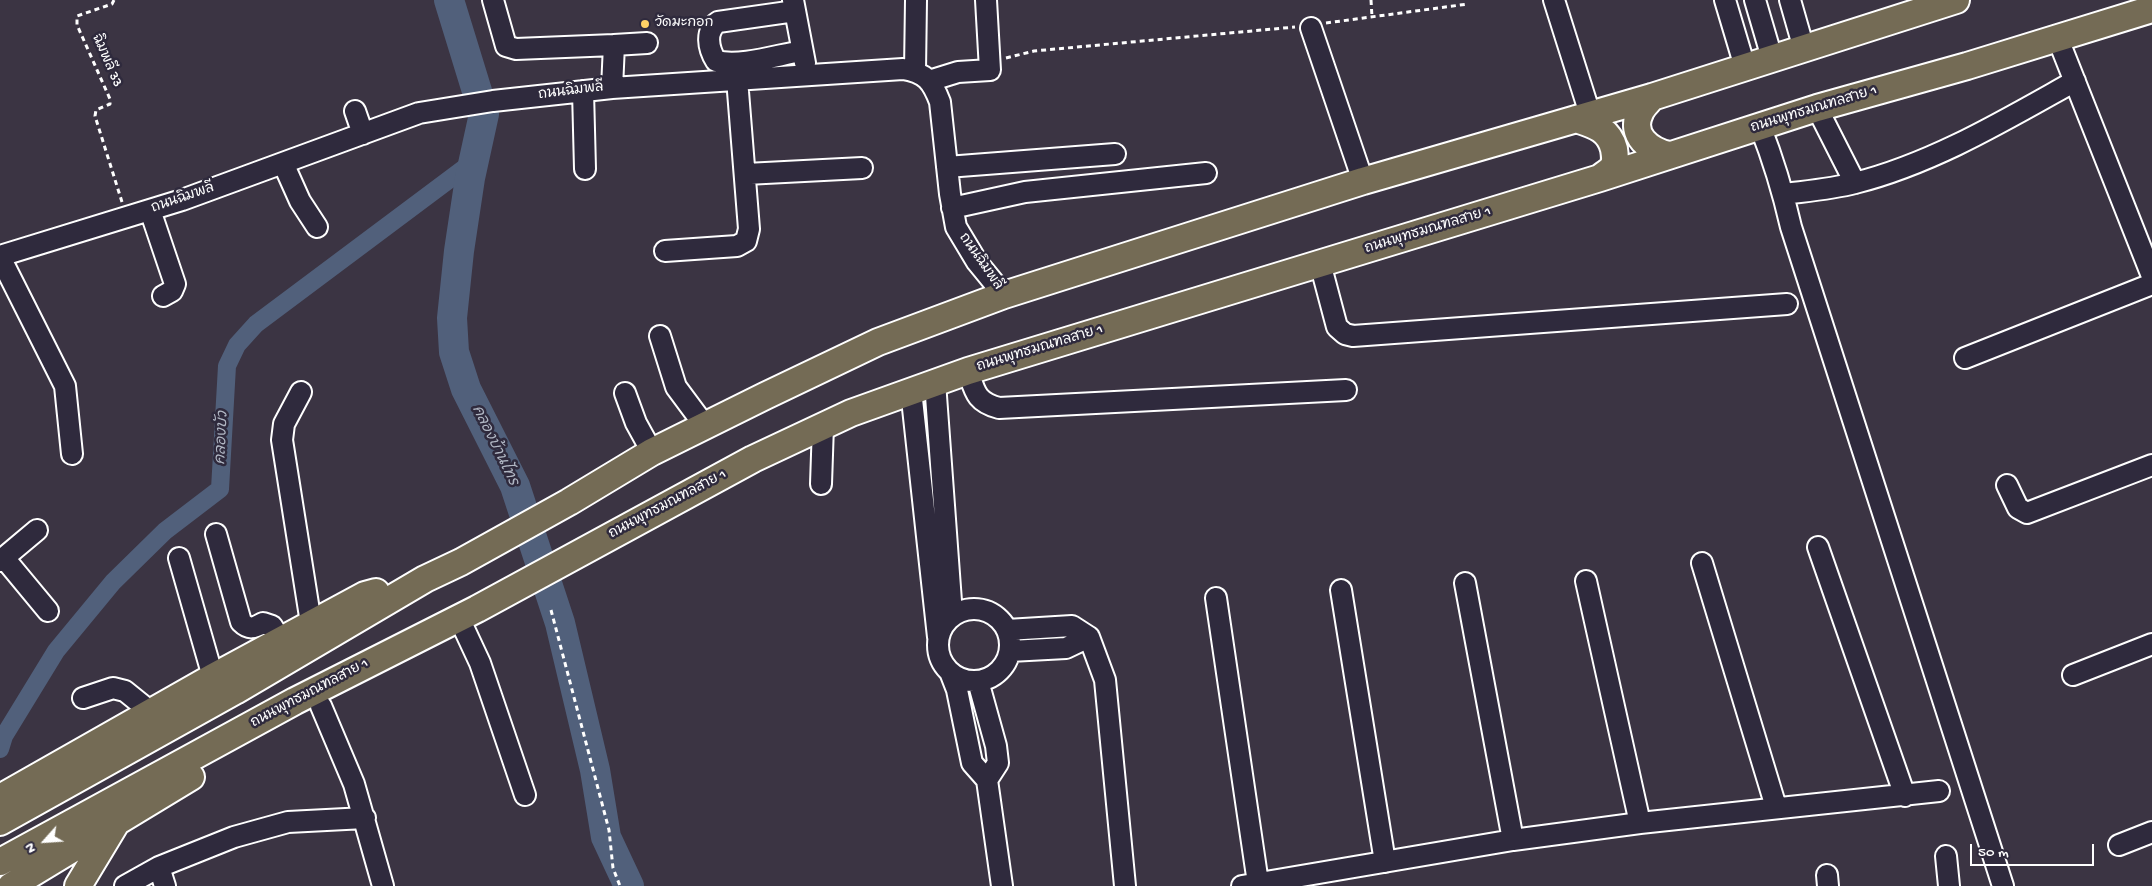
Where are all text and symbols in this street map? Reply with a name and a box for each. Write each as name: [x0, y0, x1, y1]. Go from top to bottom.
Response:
place label: วัดมะกอก: [655, 16, 714, 32]
marker: วัดมะกอก: [639, 18, 651, 30]
street label: ฉิมพลี 33: [87, 32, 125, 90]
street label: ถนนฉิมพลี: [537, 80, 605, 104]
street label: ถนนพุทธมณฑลสาย 1: [1749, 83, 1879, 137]
street label: ถนนฉิมพลี: [149, 180, 217, 218]
street label: ถนนพุทธมณฑลสาย 1: [1363, 204, 1493, 258]
street label: ถนนฉิมพลี: [954, 230, 1006, 294]
street label: ถนนพุทธมณฑลสาย 1: [975, 322, 1105, 376]
water label: คลองบ้านไทร: [467, 403, 521, 489]
water label: คลองบัว: [213, 411, 233, 465]
street label: ถนนพุทธมณฑลสาย 1: [606, 467, 730, 543]
street label: ถนนพุทธมณฑลสาย 1: [248, 656, 372, 732]
north arrow: [20, 816, 70, 866]
scale bar: [1972, 834, 2096, 866]
text: N: [21, 840, 41, 856]
text: 50 m: [1978, 844, 2009, 862]

